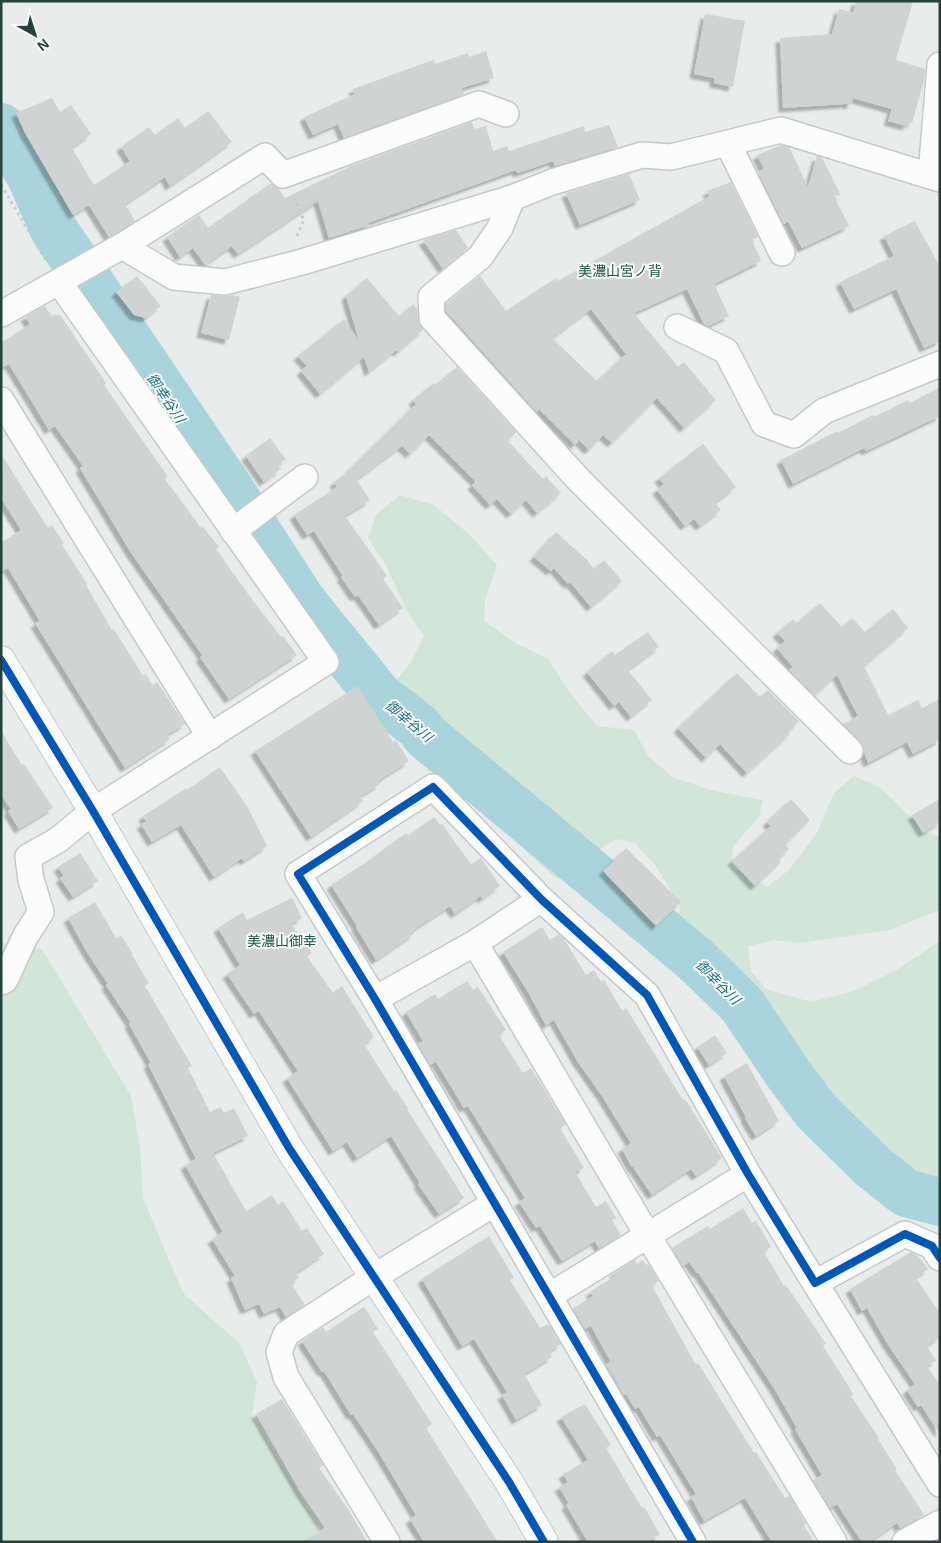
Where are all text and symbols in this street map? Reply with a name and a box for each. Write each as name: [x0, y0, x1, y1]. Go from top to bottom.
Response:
north arrow: [10, 10, 60, 60]
text: N: [34, 36, 52, 55]
district label: 美濃山宮ノ背: [578, 263, 662, 279]
water label: 御幸谷川: [144, 370, 189, 427]
water label: 御幸谷川: [382, 697, 437, 746]
district label: 美濃山御幸: [247, 933, 317, 949]
water label: 御幸谷川: [693, 957, 745, 1009]

